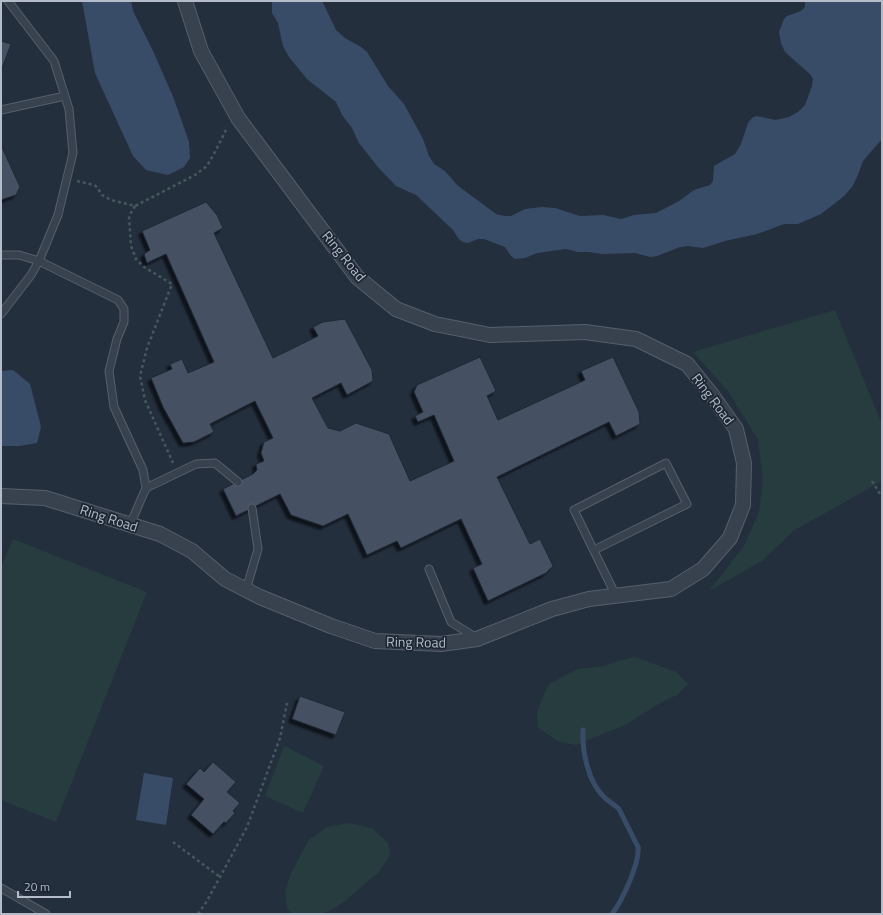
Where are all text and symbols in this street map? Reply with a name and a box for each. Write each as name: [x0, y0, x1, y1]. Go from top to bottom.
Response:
street label: Ring Road: [317, 226, 371, 286]
street label: Ring Road: [687, 369, 740, 429]
street label: Ring Road: [77, 498, 141, 537]
street label: Ring Road: [386, 630, 446, 653]
scale bar: [18, 873, 70, 899]
text: 20 m: [24, 877, 50, 896]

